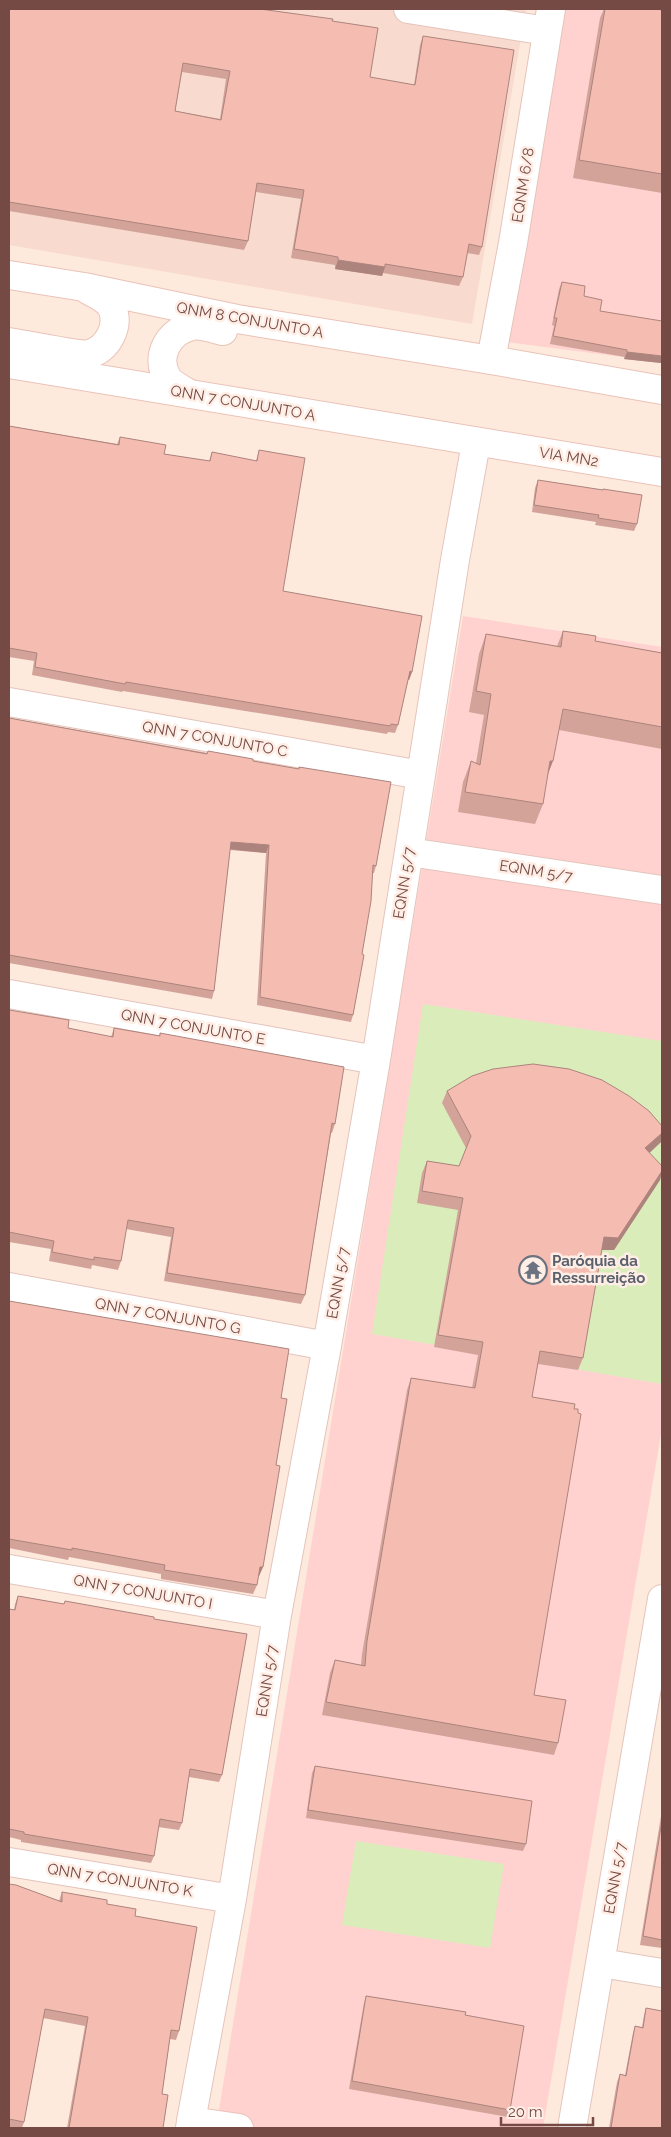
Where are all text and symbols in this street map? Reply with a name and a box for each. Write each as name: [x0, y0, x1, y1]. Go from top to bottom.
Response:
street label: EQNM 6/8: [508, 146, 538, 224]
street label: QNM 8 CONJUNTO A: [175, 298, 325, 342]
street label: QNN 7 CONJUNTO A: [169, 381, 317, 425]
street label: VIA MN2: [538, 443, 600, 471]
street label: QNN 7 CONJUNTO C: [141, 717, 289, 761]
street label: EQNN 5/7: [389, 846, 419, 920]
street label: EQNM 5/7: [498, 856, 574, 886]
street label: QNN 7 CONJUNTO E: [119, 1005, 267, 1049]
street label: EQNN 5/7: [323, 1246, 353, 1320]
place label: Paróquia da Ressurreição: [552, 1252, 645, 1287]
temple icon: Paróquia da Ressurreição: [518, 1255, 548, 1285]
street label: QNN 7 CONJUNTO G: [94, 1294, 242, 1338]
street label: QNN 7 CONJUNTO I: [72, 1571, 214, 1613]
street label: EQNN 5/7: [252, 1644, 282, 1718]
street label: EQNN 5/7: [600, 1841, 630, 1915]
street label: QNN 7 CONJUNTO K: [46, 1860, 194, 1900]
scale bar: [501, 2094, 594, 2126]
text: 20 m: [508, 2103, 543, 2121]

